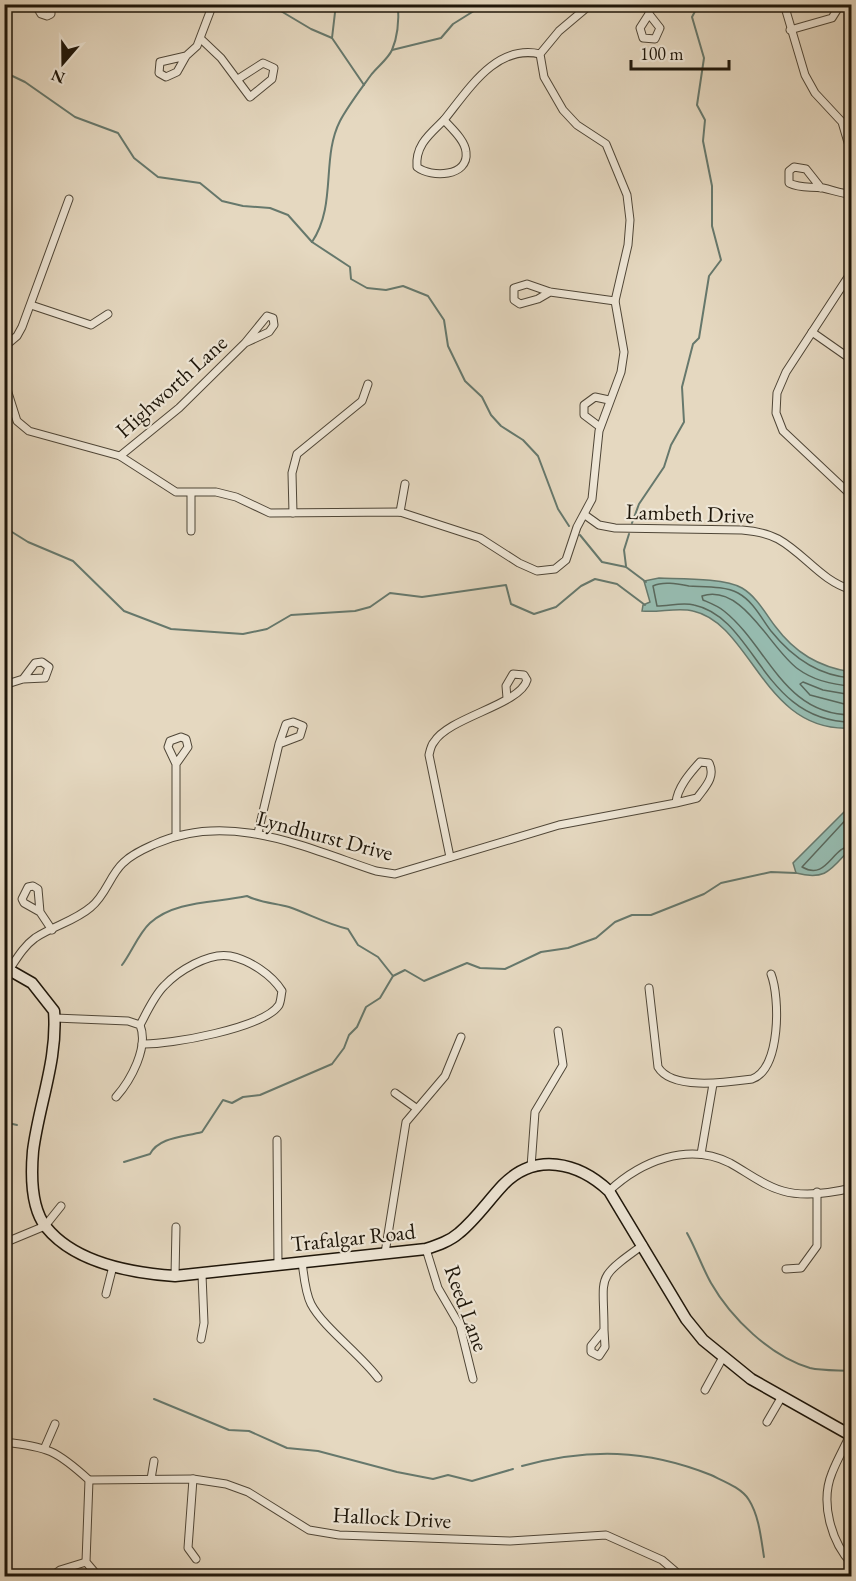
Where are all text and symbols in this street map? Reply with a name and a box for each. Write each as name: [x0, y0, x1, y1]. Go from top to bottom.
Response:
north arrow: [33, 33, 93, 93]
scale bar: [631, 33, 728, 71]
text: 100 m: [640, 42, 684, 65]
text: N: [48, 65, 68, 89]
street label: Highworth Lane: [109, 328, 234, 444]
street label: Lambeth Drive: [625, 497, 755, 530]
street label: Lyndhurst Drive: [254, 803, 397, 868]
street label: Trafalgar Road: [289, 1216, 418, 1258]
street label: Reed Lane: [438, 1261, 496, 1356]
street label: Hallock Drive: [332, 1500, 452, 1535]

